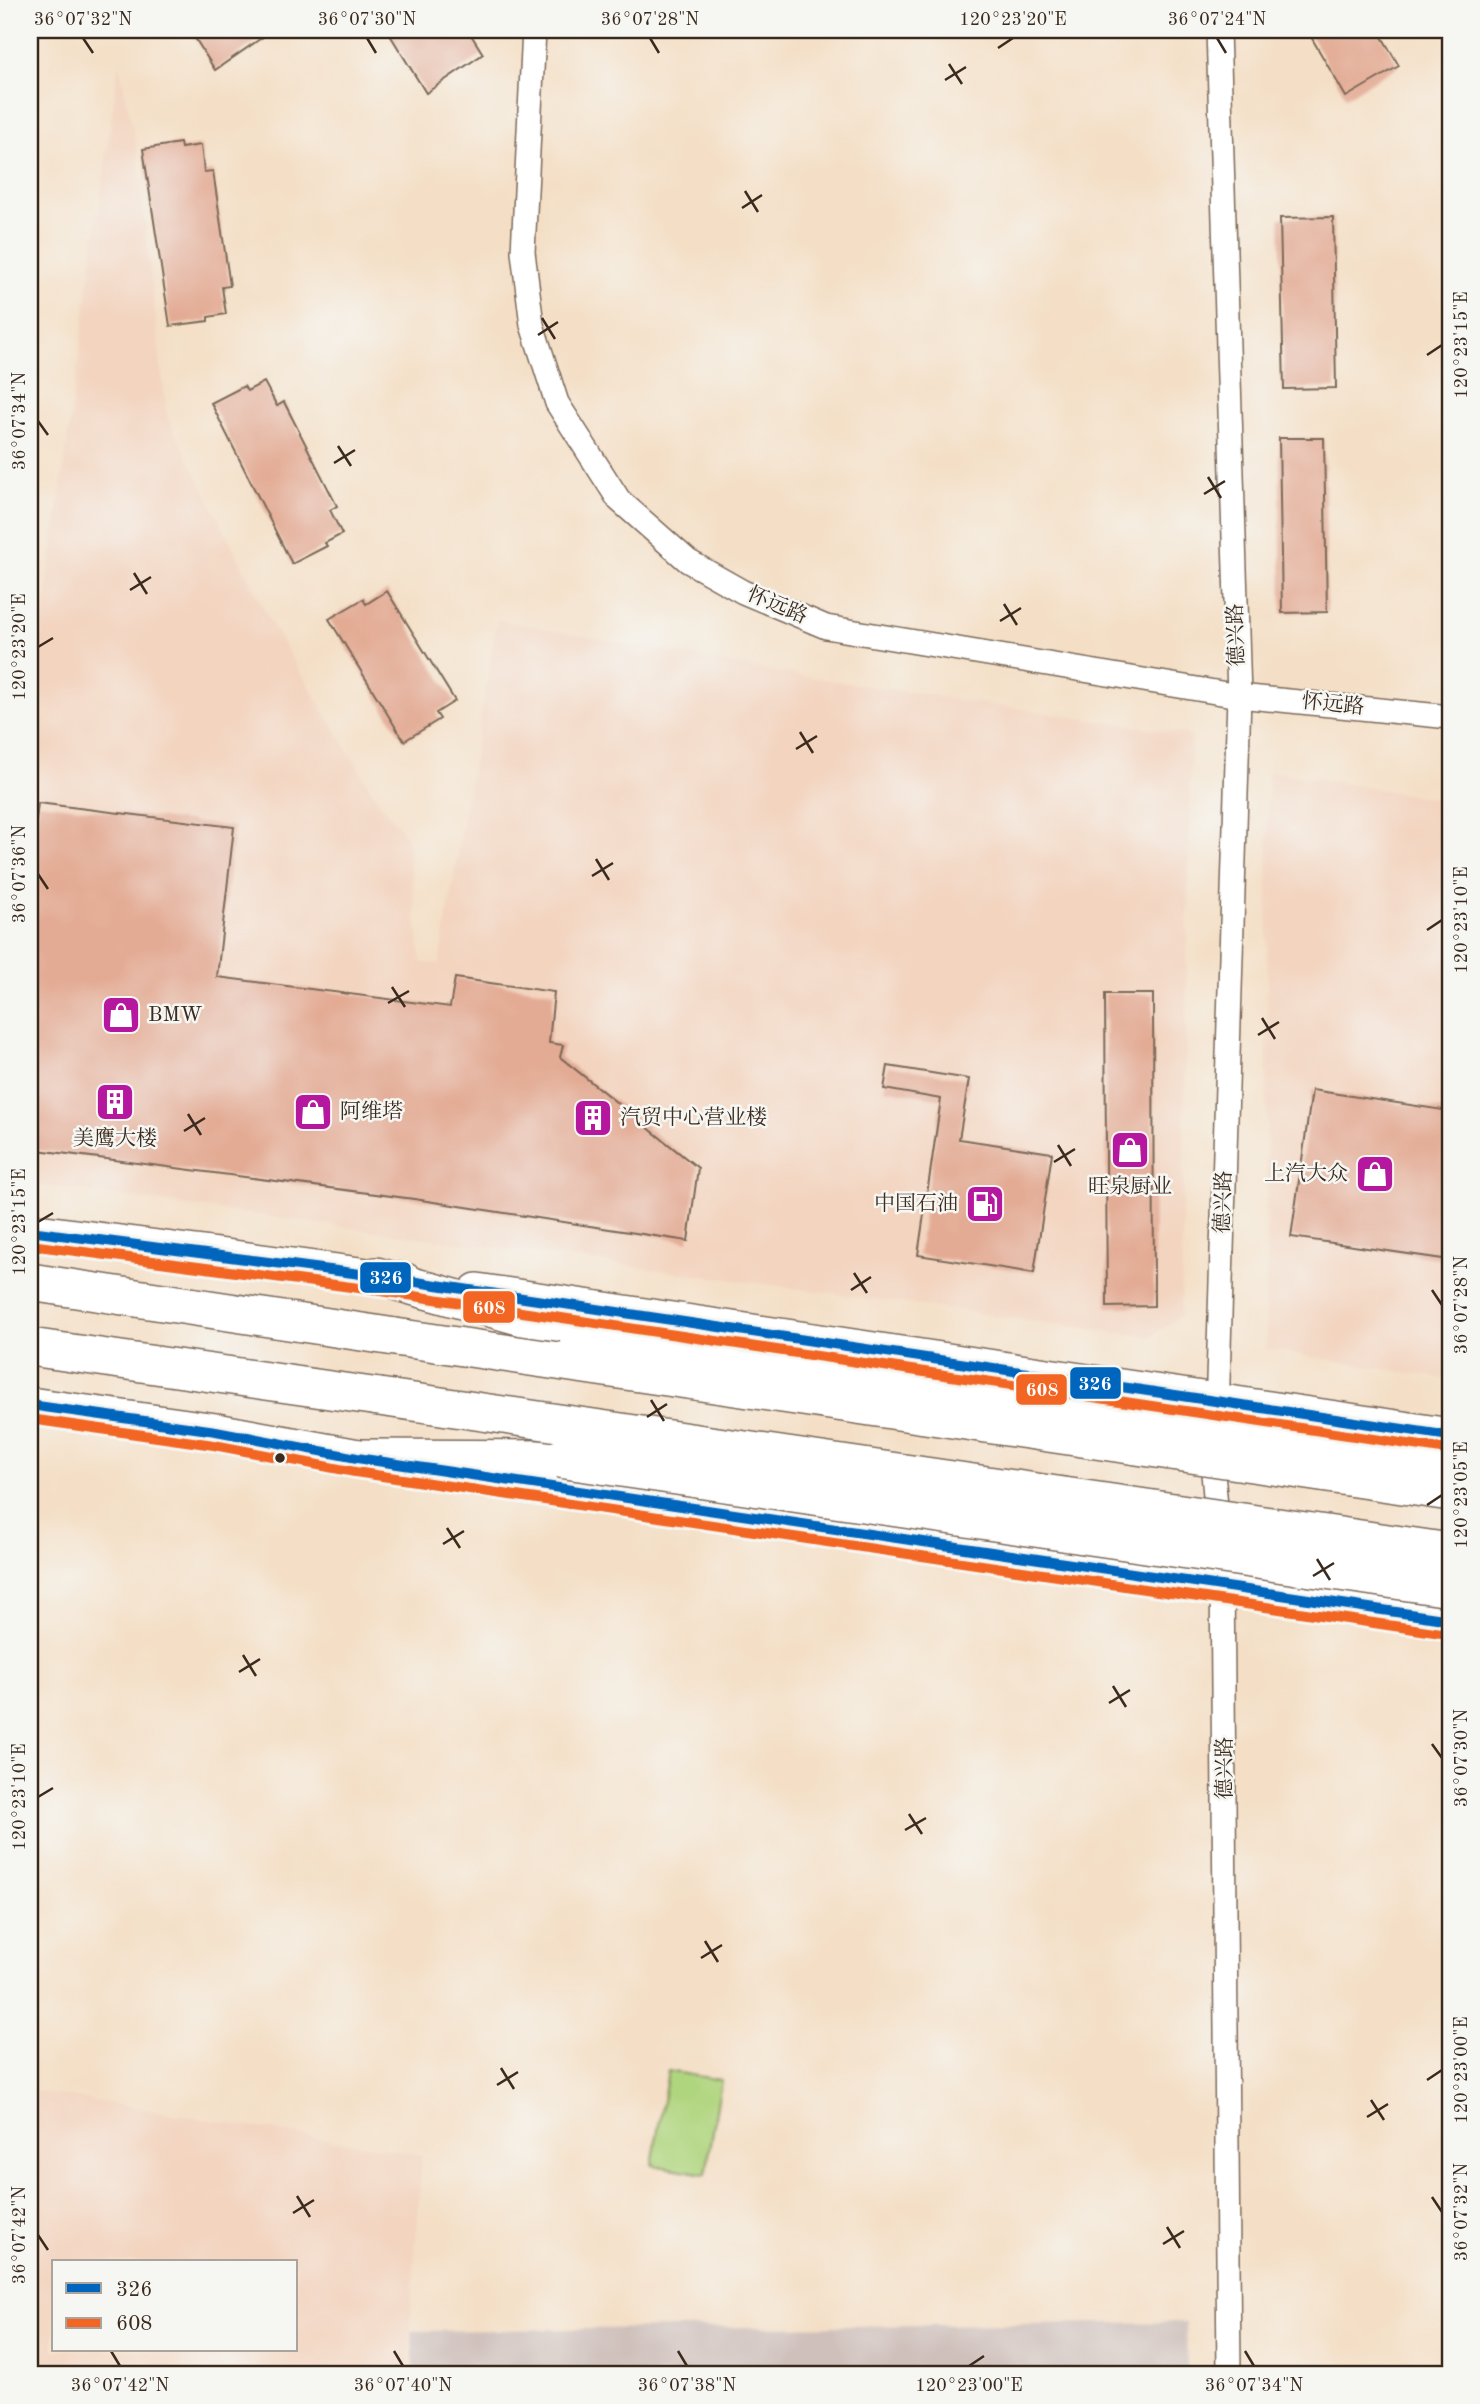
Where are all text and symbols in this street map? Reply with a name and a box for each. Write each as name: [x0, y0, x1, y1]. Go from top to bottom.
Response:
text: 36°07'32"N: [34, 11, 132, 29]
text: 36°07'30"N: [318, 11, 416, 29]
text: 36°07'28"N: [601, 11, 699, 29]
text: 120°23'20"E: [959, 11, 1067, 29]
text: 36°07'24"N: [1168, 11, 1266, 29]
text: 120°23'15"E: [1453, 291, 1471, 399]
text: 36°07'34"N: [11, 372, 29, 470]
street label: 怀远路: [744, 582, 811, 628]
text: 120°23'20"E: [11, 593, 29, 701]
street label: 德兴路: [1223, 603, 1249, 667]
street label: 怀远路: [1301, 689, 1366, 719]
text: 36°07'36"N: [11, 825, 29, 923]
text: 120°23'10"E: [1453, 866, 1471, 974]
shop icon: BMW: [100, 994, 142, 1036]
place label: BMW: [148, 1005, 203, 1026]
building icon: 美鹰大楼: [94, 1081, 136, 1123]
shop icon: 阿维塔: [292, 1091, 334, 1133]
building icon: 汽贸中心营业楼: [572, 1097, 614, 1139]
place label: 阿维塔: [340, 1100, 403, 1123]
place label: 汽贸中心营业楼: [620, 1106, 767, 1129]
place label: 美鹰大楼: [73, 1126, 157, 1150]
shop icon: 旺泉厨业: [1109, 1129, 1151, 1171]
shop icon: 上汽大众: [1354, 1153, 1396, 1195]
place label: 上汽大众: [1264, 1162, 1348, 1185]
text: 120°23'15"E: [11, 1168, 29, 1276]
street label: 德兴路: [1210, 1170, 1236, 1234]
place label: 旺泉厨业: [1088, 1175, 1172, 1198]
fuel station icon: 中国石油: [964, 1183, 1006, 1225]
place label: 中国石油: [874, 1192, 958, 1215]
text: 36°07'28"N: [1453, 1256, 1471, 1354]
line badge: 326: [359, 1261, 412, 1294]
text: 326: [369, 1270, 403, 1289]
line badge: 608: [462, 1290, 516, 1324]
text: 608: [472, 1300, 506, 1319]
line badge: 326: [1069, 1366, 1122, 1400]
line badge: 608: [1015, 1373, 1068, 1406]
text: 326: [1078, 1376, 1112, 1395]
text: 608: [1025, 1382, 1059, 1401]
text: 120°23'05"E: [1453, 1441, 1471, 1549]
unlabelled marker: [273, 1451, 287, 1465]
text: 36°07'30"N: [1453, 1709, 1471, 1807]
street label: 德兴路: [1213, 1737, 1236, 1800]
text: 120°23'10"E: [11, 1743, 29, 1851]
text: 120°23'00"E: [1453, 2016, 1471, 2124]
text: 36°07'32"N: [1453, 2163, 1471, 2261]
text: 36°07'42"N: [11, 2186, 29, 2284]
legend: [52, 2260, 298, 2352]
text: 326: [116, 2280, 153, 2301]
text: 608: [116, 2314, 153, 2335]
text: 36°07'42"N: [71, 2377, 169, 2395]
text: 36°07'40"N: [354, 2377, 452, 2395]
text: 36°07'38"N: [638, 2377, 736, 2395]
text: 120°23'00"E: [915, 2377, 1023, 2395]
text: 36°07'34"N: [1205, 2377, 1303, 2395]

